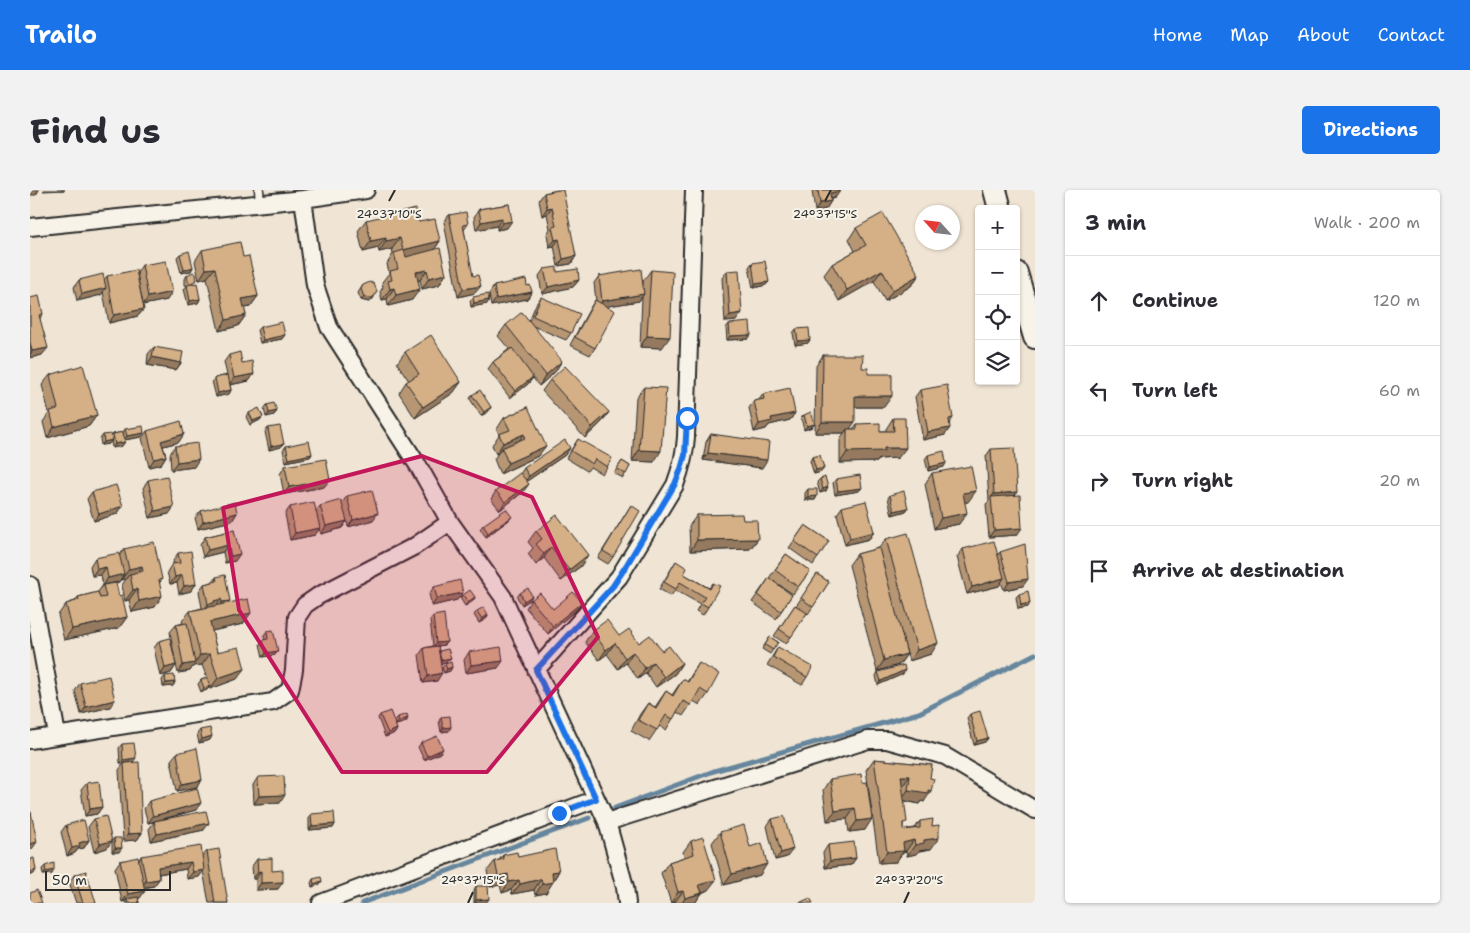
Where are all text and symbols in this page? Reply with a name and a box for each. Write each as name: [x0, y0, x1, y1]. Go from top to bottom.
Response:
text: Trailo: [25, 19, 97, 51]
text: Home: [1153, 23, 1202, 47]
text: Map: [1230, 23, 1269, 47]
text: About: [1297, 23, 1350, 47]
text: Contact: [1378, 23, 1445, 47]
button: Directions: [1302, 106, 1440, 154]
text: Find us: [30, 107, 161, 154]
north arrow: [915, 205, 960, 250]
map controls: [975, 205, 1020, 385]
button: +: [975, 205, 1020, 250]
text: 24°37'10"S: [356, 206, 422, 222]
text: 24°37'15"S: [793, 206, 858, 222]
text: 3 min: [1085, 209, 1146, 237]
text: Walk · 200 m: [1314, 212, 1420, 233]
button: −: [975, 250, 1020, 295]
icon: ahead: [1085, 287, 1113, 315]
text: Continue: [1132, 288, 1218, 313]
text: 120 m: [1373, 290, 1420, 311]
button: locate: [975, 295, 1020, 340]
button: layers: [975, 340, 1020, 385]
icon: left: [1085, 377, 1113, 405]
text: Turn left: [1132, 378, 1218, 403]
text: 60 m: [1379, 380, 1420, 401]
route start: [676, 407, 699, 430]
icon: right: [1085, 467, 1113, 495]
text: Turn right: [1132, 468, 1233, 493]
text: 20 m: [1379, 470, 1420, 491]
icon: arrive: [1085, 557, 1113, 585]
text: Arrive at destination: [1132, 558, 1344, 583]
route end: [548, 802, 571, 825]
scale bar: [45, 868, 171, 891]
text: 50 m: [52, 871, 87, 889]
text: 24°37'15"S: [441, 872, 506, 888]
text: 24°37'20"S: [875, 872, 944, 888]

